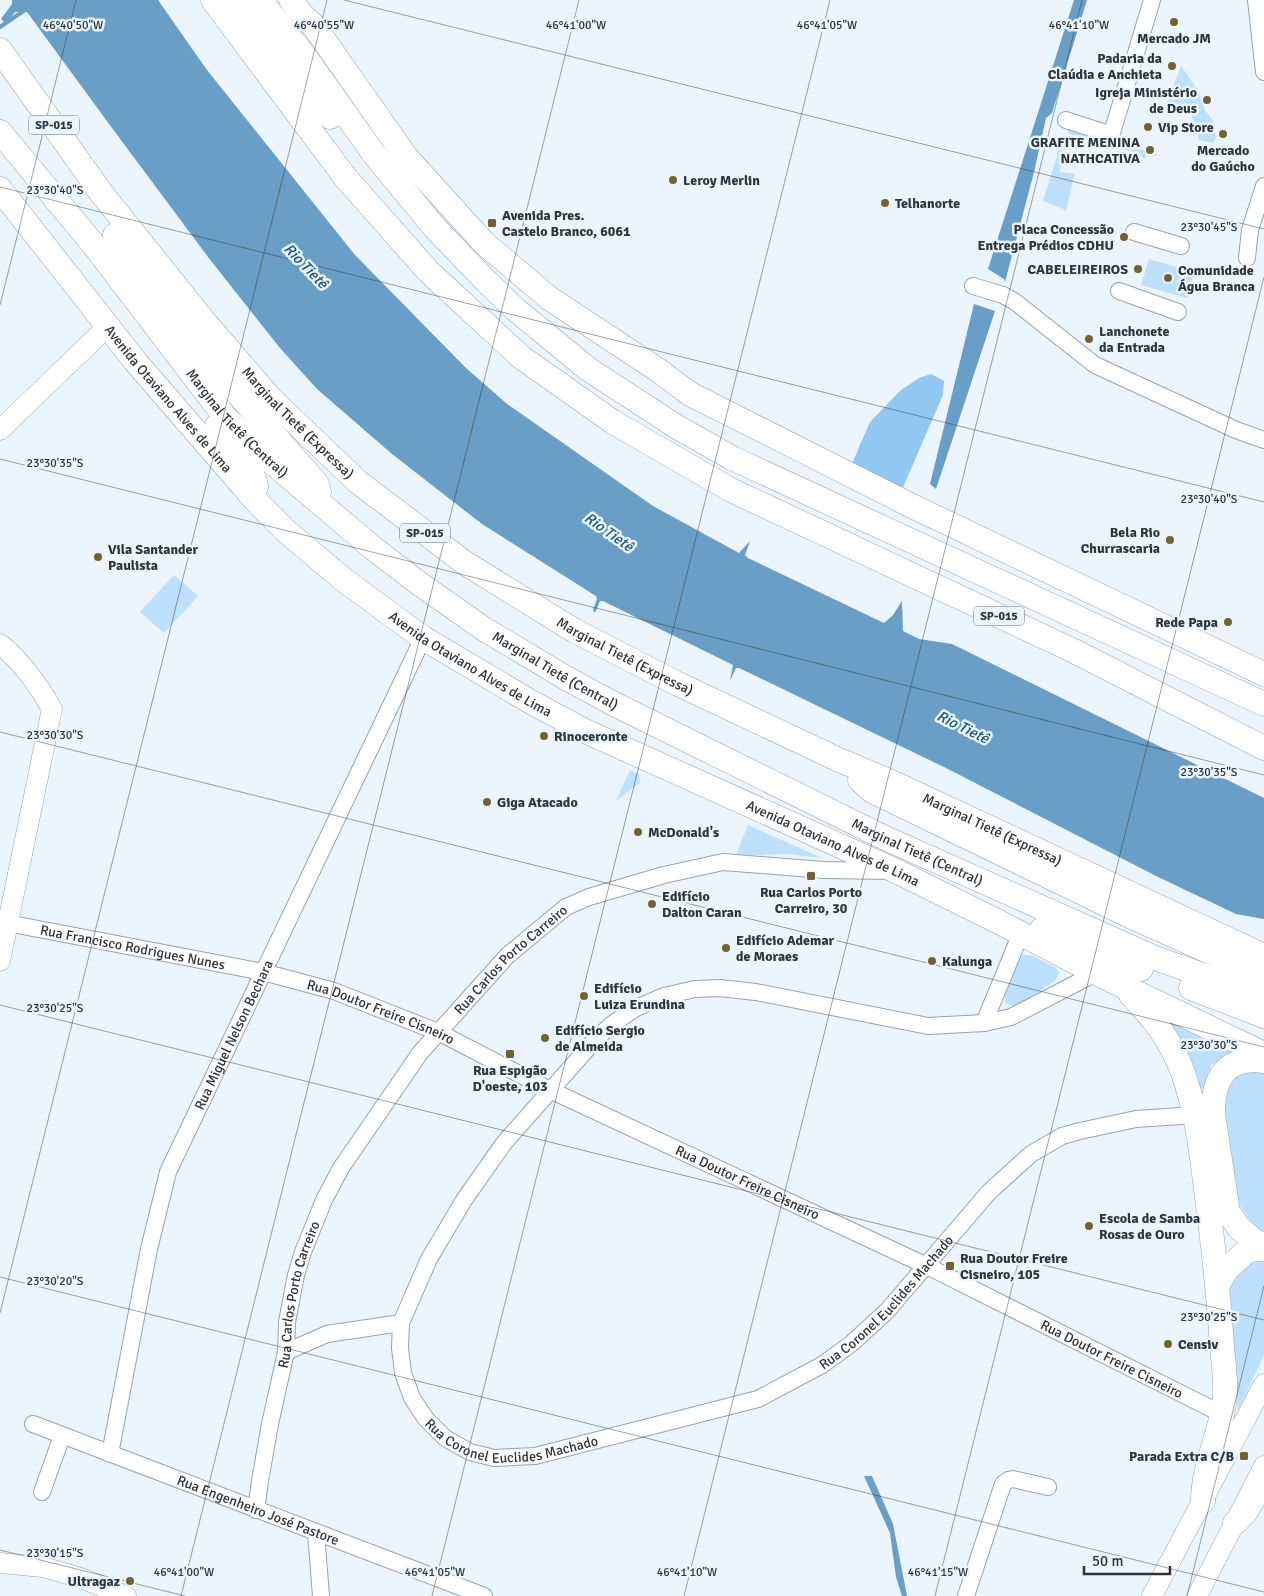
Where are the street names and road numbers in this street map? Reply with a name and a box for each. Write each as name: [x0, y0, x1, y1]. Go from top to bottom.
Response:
road number: SP-015: [29, 116, 79, 134]
street label: Avenida Otaviano Alves de Lima: [101, 321, 236, 476]
street label: Marginal Tietê (Expressa): [238, 363, 358, 482]
street label: Marginal Tietê (Central): [183, 365, 292, 481]
road number: SP-015: [400, 524, 450, 542]
road number: SP-015: [974, 606, 1024, 626]
street label: Avenida Otaviano Alves de Lima: [386, 607, 555, 720]
street label: Marginal Tietê (Expressa): [554, 613, 696, 698]
street label: Marginal Tietê (Central): [489, 628, 621, 713]
street label: Marginal Tietê (Expressa): [920, 789, 1065, 869]
street label: Avenida Otaviano Alves de Lima: [744, 796, 922, 890]
street label: Marginal Tietê (Central): [849, 814, 986, 889]
street label: Rua Carlos Porto Carreiro: [450, 901, 571, 1018]
street label: Rua Francisco Rodrigues Nunes: [39, 921, 227, 973]
street label: Rua Miguel Nelson Bechara: [190, 957, 277, 1113]
street label: Rua Doutor Freire Cisneiro: [305, 976, 458, 1048]
street label: Rua Doutor Freire Cisneiro: [673, 1141, 822, 1223]
street label: Rua Carlos Porto Carreiro: [274, 1218, 323, 1370]
street label: Rua Coronel Euclides Machado: [816, 1232, 957, 1373]
street label: Rua Doutor Freire Cisneiro: [1038, 1316, 1186, 1402]
street label: Rua Coronel Euclides Machado: [422, 1415, 600, 1467]
street label: Rua Engenheiro José Pastore: [175, 1471, 342, 1548]

